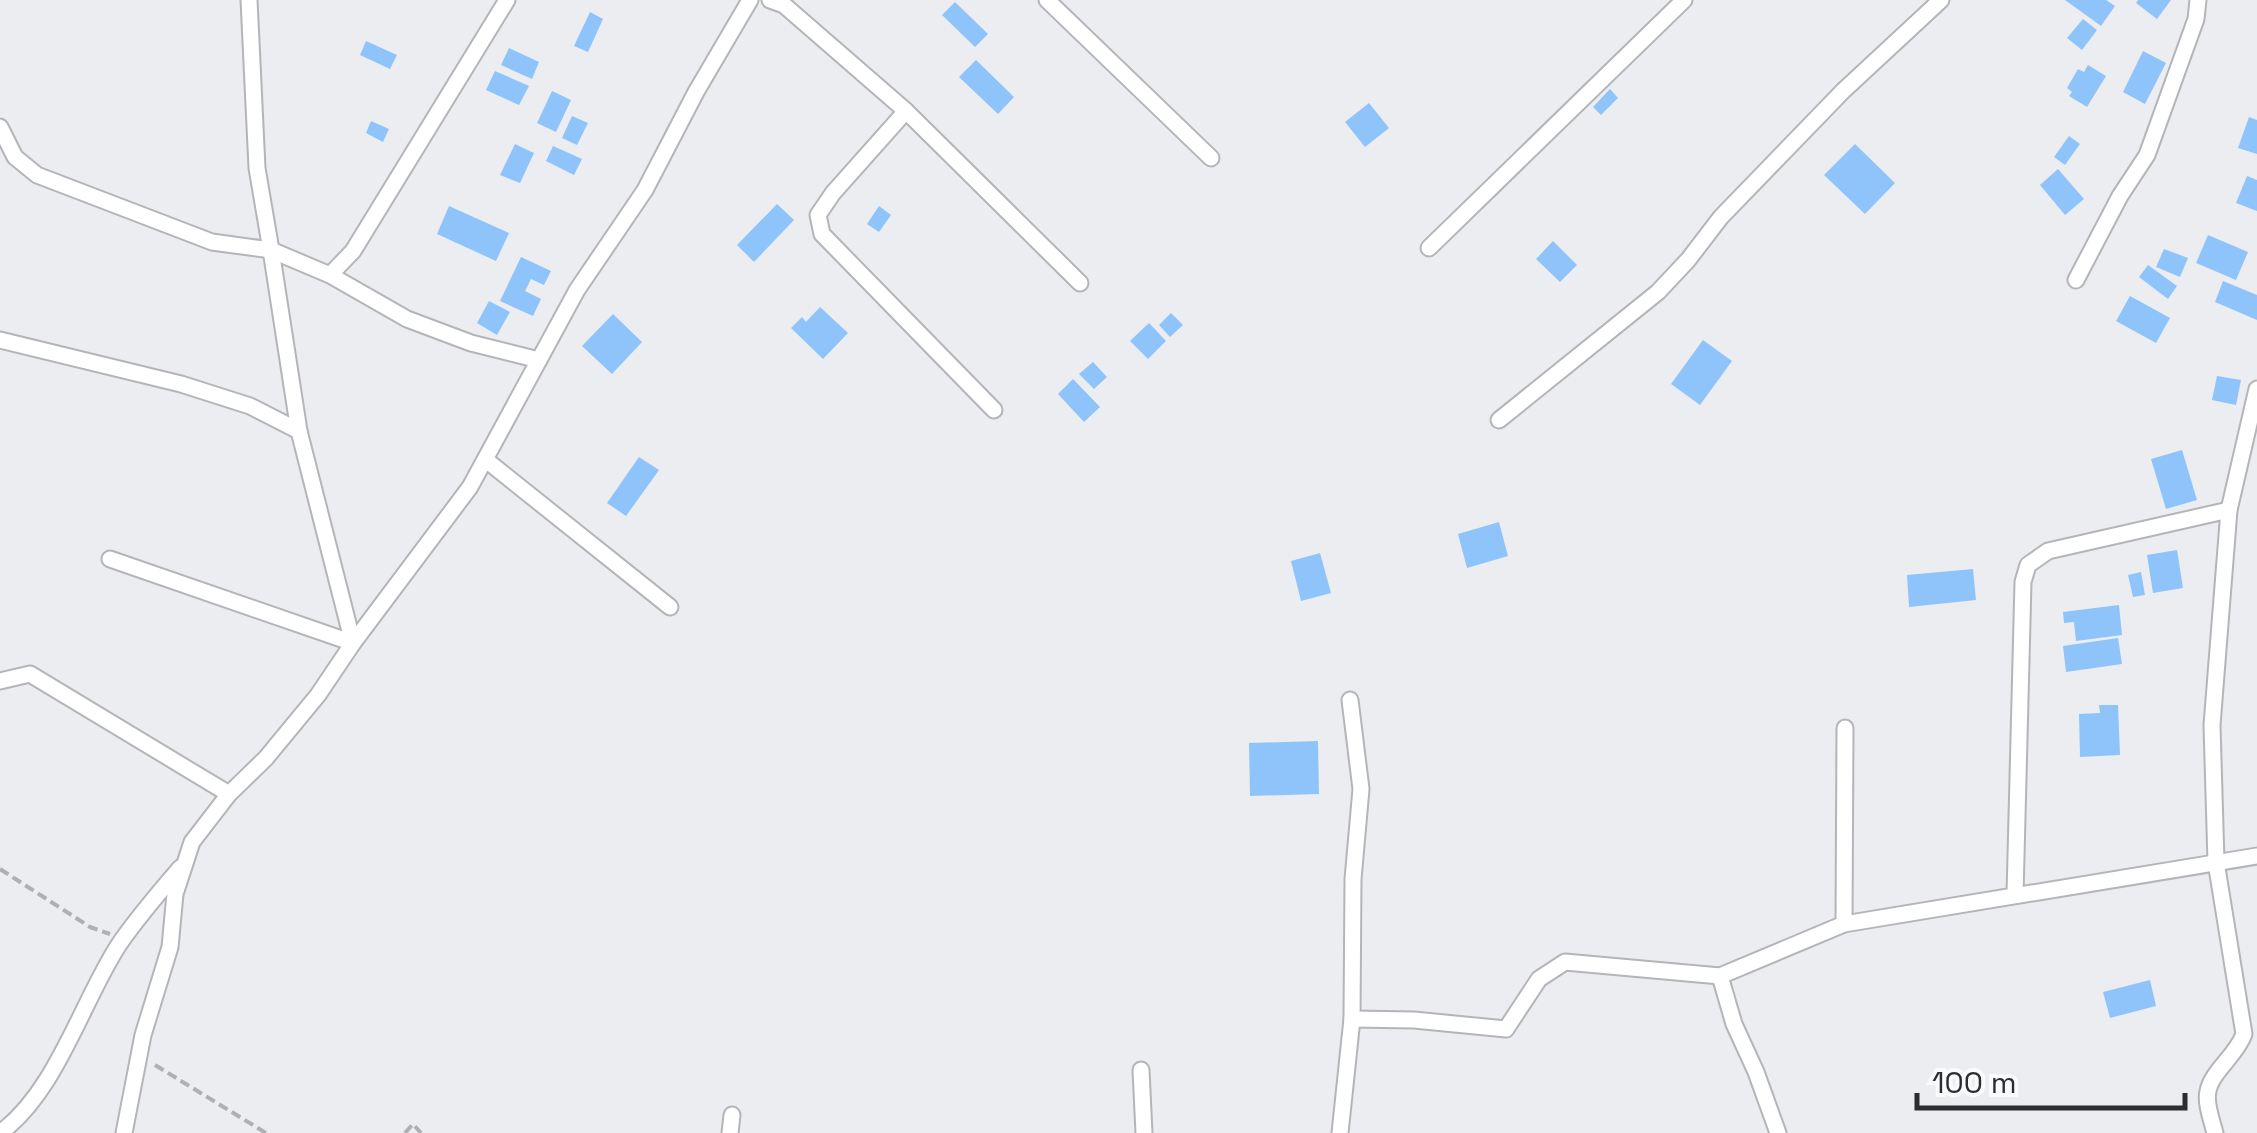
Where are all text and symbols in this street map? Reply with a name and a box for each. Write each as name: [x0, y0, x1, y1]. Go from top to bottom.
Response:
scale bar: [1917, 1048, 2184, 1110]
text: 100 m: [1932, 1063, 2017, 1102]

